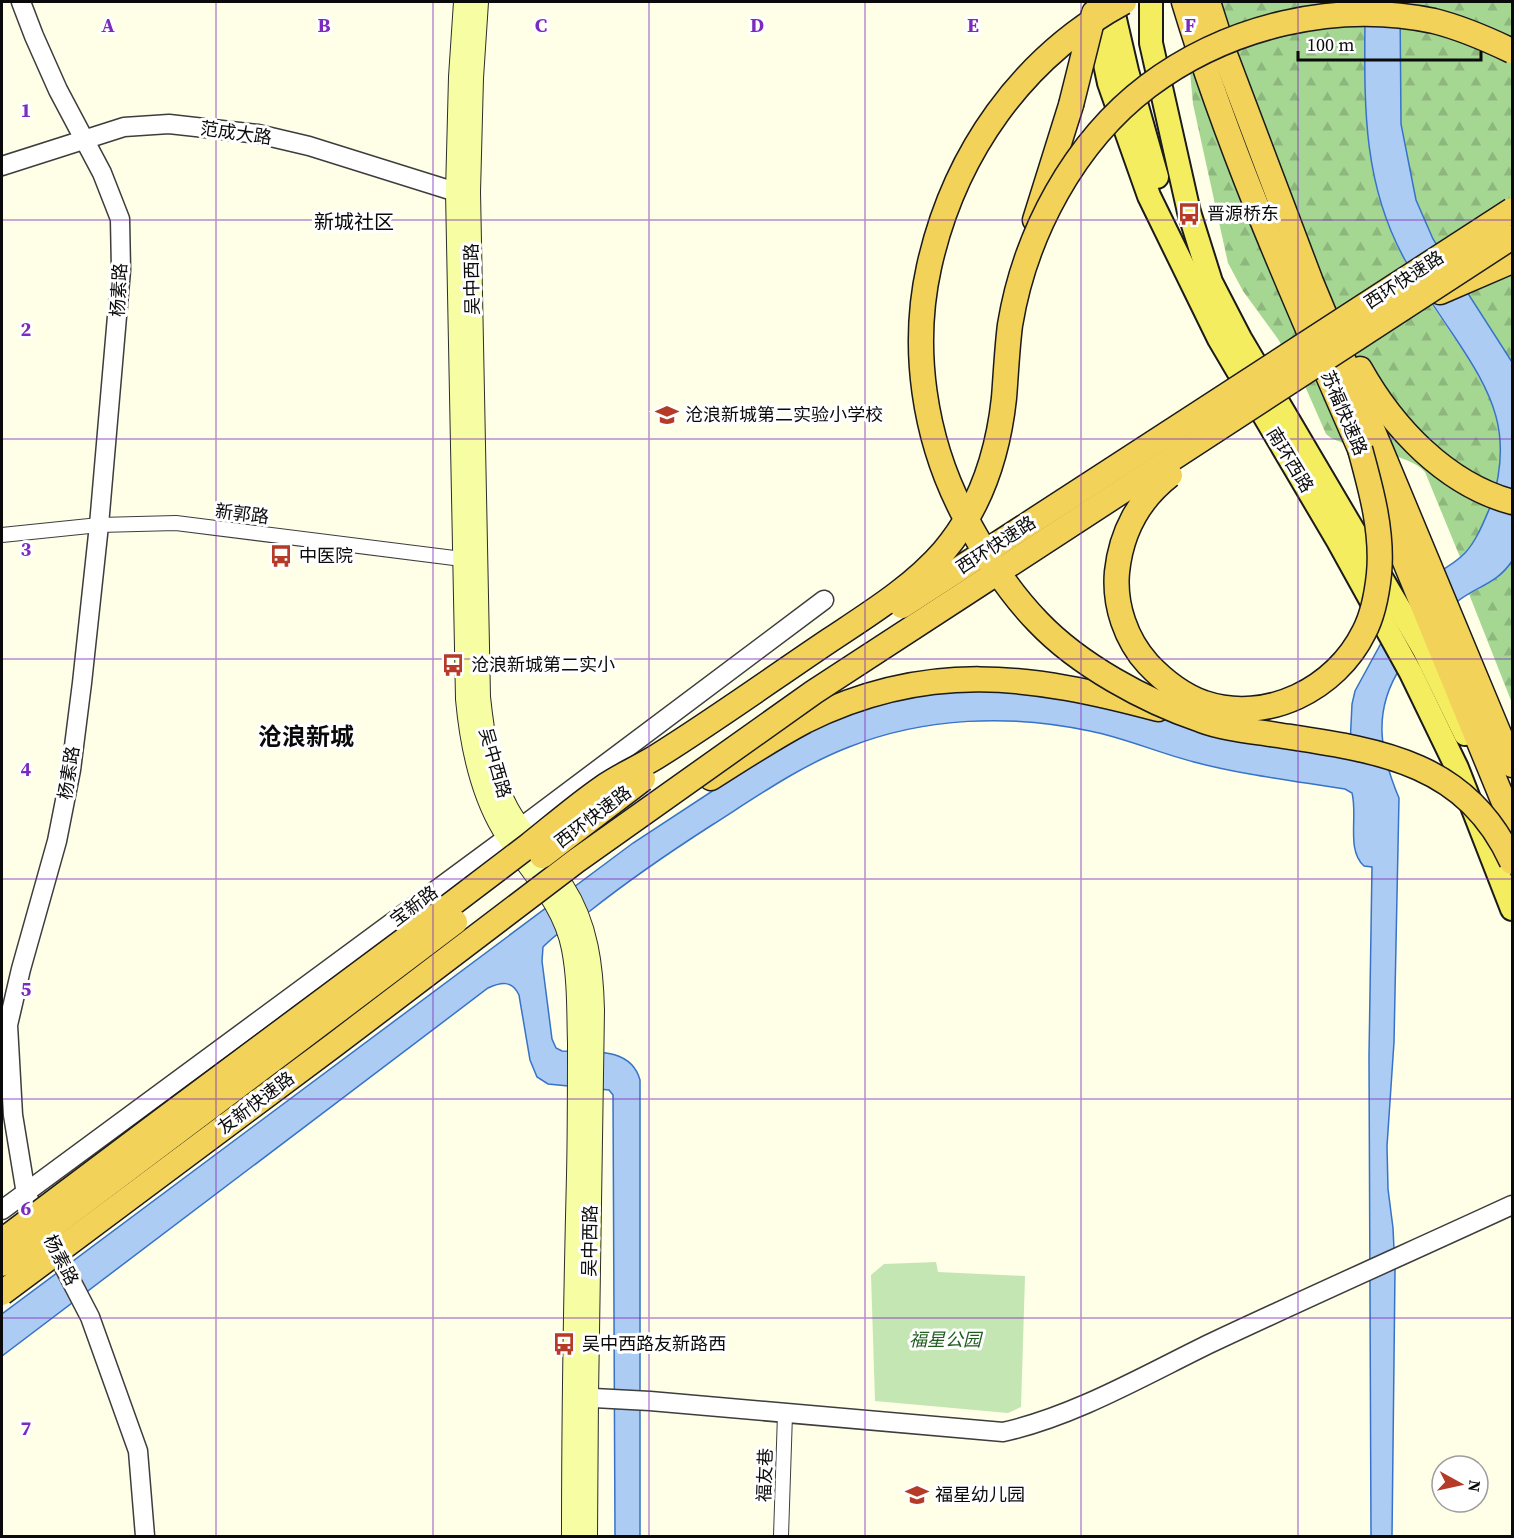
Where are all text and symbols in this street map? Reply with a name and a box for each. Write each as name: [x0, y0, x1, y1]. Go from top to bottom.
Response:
text: A: [101, 11, 115, 39]
text: B: [317, 11, 331, 39]
text: C: [535, 11, 547, 39]
text: D: [750, 11, 764, 39]
text: E: [967, 11, 979, 39]
text: F: [1184, 11, 1196, 39]
scale bar: [1298, 24, 1481, 62]
text: 100 m: [1307, 32, 1354, 57]
text: 1: [21, 96, 31, 124]
street label: 范成大路: [199, 115, 273, 150]
bus stop icon: 晋源桥东: [1176, 201, 1202, 227]
place label: 晋源桥东: [1207, 201, 1279, 226]
district label: 新城社区: [314, 208, 394, 236]
street label: 吴中西路: [458, 243, 485, 315]
street label: 西环快速路: [1359, 245, 1448, 315]
street label: 杨素路: [105, 262, 132, 318]
text: 2: [21, 315, 32, 343]
street label: 苏福快速路: [1315, 366, 1374, 459]
school or university icon: 沧浪新城第二实验小学校: [654, 402, 680, 428]
place label: 沧浪新城第二实验小学校: [685, 402, 883, 427]
street label: 南环西路: [1261, 422, 1320, 497]
street label: 新郭路: [214, 498, 270, 529]
street label: 西环快速路: [951, 510, 1040, 580]
text: 3: [21, 535, 32, 563]
bus stop icon: 中医院: [268, 543, 294, 569]
place label: 中医院: [299, 543, 353, 568]
bus stop icon: 沧浪新城第二实小: [440, 652, 466, 678]
place label: 沧浪新城第二实小: [471, 652, 615, 677]
district label: 沧浪新城: [258, 720, 354, 753]
street label: 吴中西路: [474, 725, 517, 801]
street label: 杨素路: [52, 744, 85, 802]
text: 4: [21, 755, 32, 783]
street label: 西环快速路: [549, 780, 636, 854]
street label: 宝新路: [385, 879, 443, 932]
text: 5: [21, 975, 32, 1003]
street label: 友新快速路: [212, 1066, 299, 1140]
text: 6: [21, 1194, 32, 1222]
street label: 吴中西路: [576, 1205, 603, 1277]
street label: 杨素路: [38, 1230, 85, 1290]
park label: 福星公园: [909, 1327, 984, 1352]
bus stop icon: 吴中西路友新路西: [551, 1331, 577, 1357]
place label: 吴中西路友新路西: [582, 1331, 726, 1356]
text: 7: [21, 1414, 32, 1442]
street label: 福友巷: [751, 1448, 778, 1502]
north arrow: [1430, 1454, 1490, 1514]
text: N: [1463, 1479, 1487, 1494]
school or university icon: 福星幼儿园: [904, 1482, 930, 1508]
place label: 福星幼儿园: [935, 1482, 1025, 1507]

